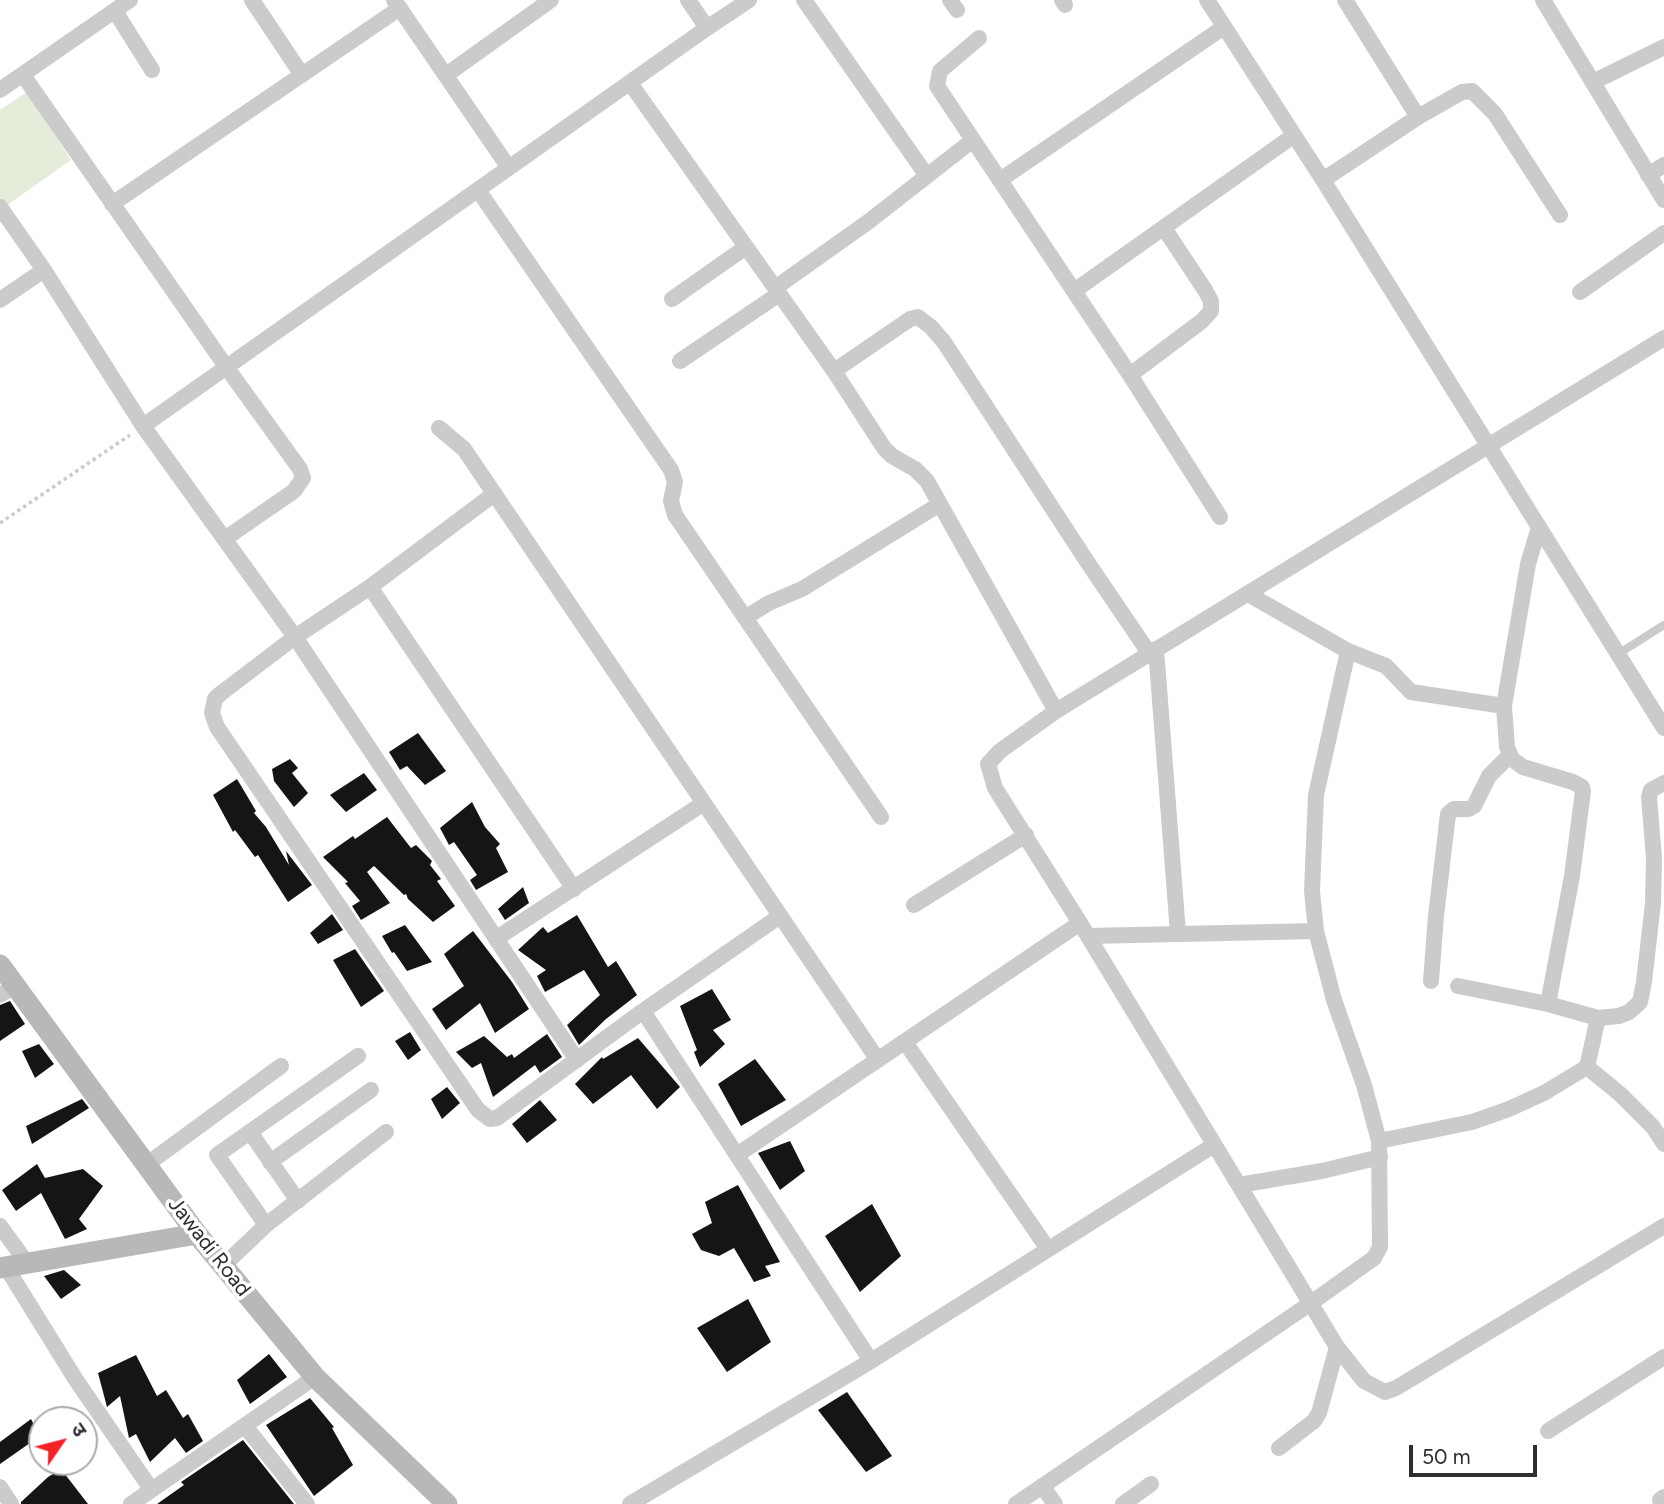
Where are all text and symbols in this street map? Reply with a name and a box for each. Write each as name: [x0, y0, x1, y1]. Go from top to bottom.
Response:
street label: Jawadi Road: [162, 1192, 256, 1302]
north arrow: [28, 1406, 98, 1476]
text: उ: [66, 1419, 92, 1441]
scale bar: [1412, 1430, 1540, 1474]
text: 50 m: [1422, 1444, 1471, 1469]

